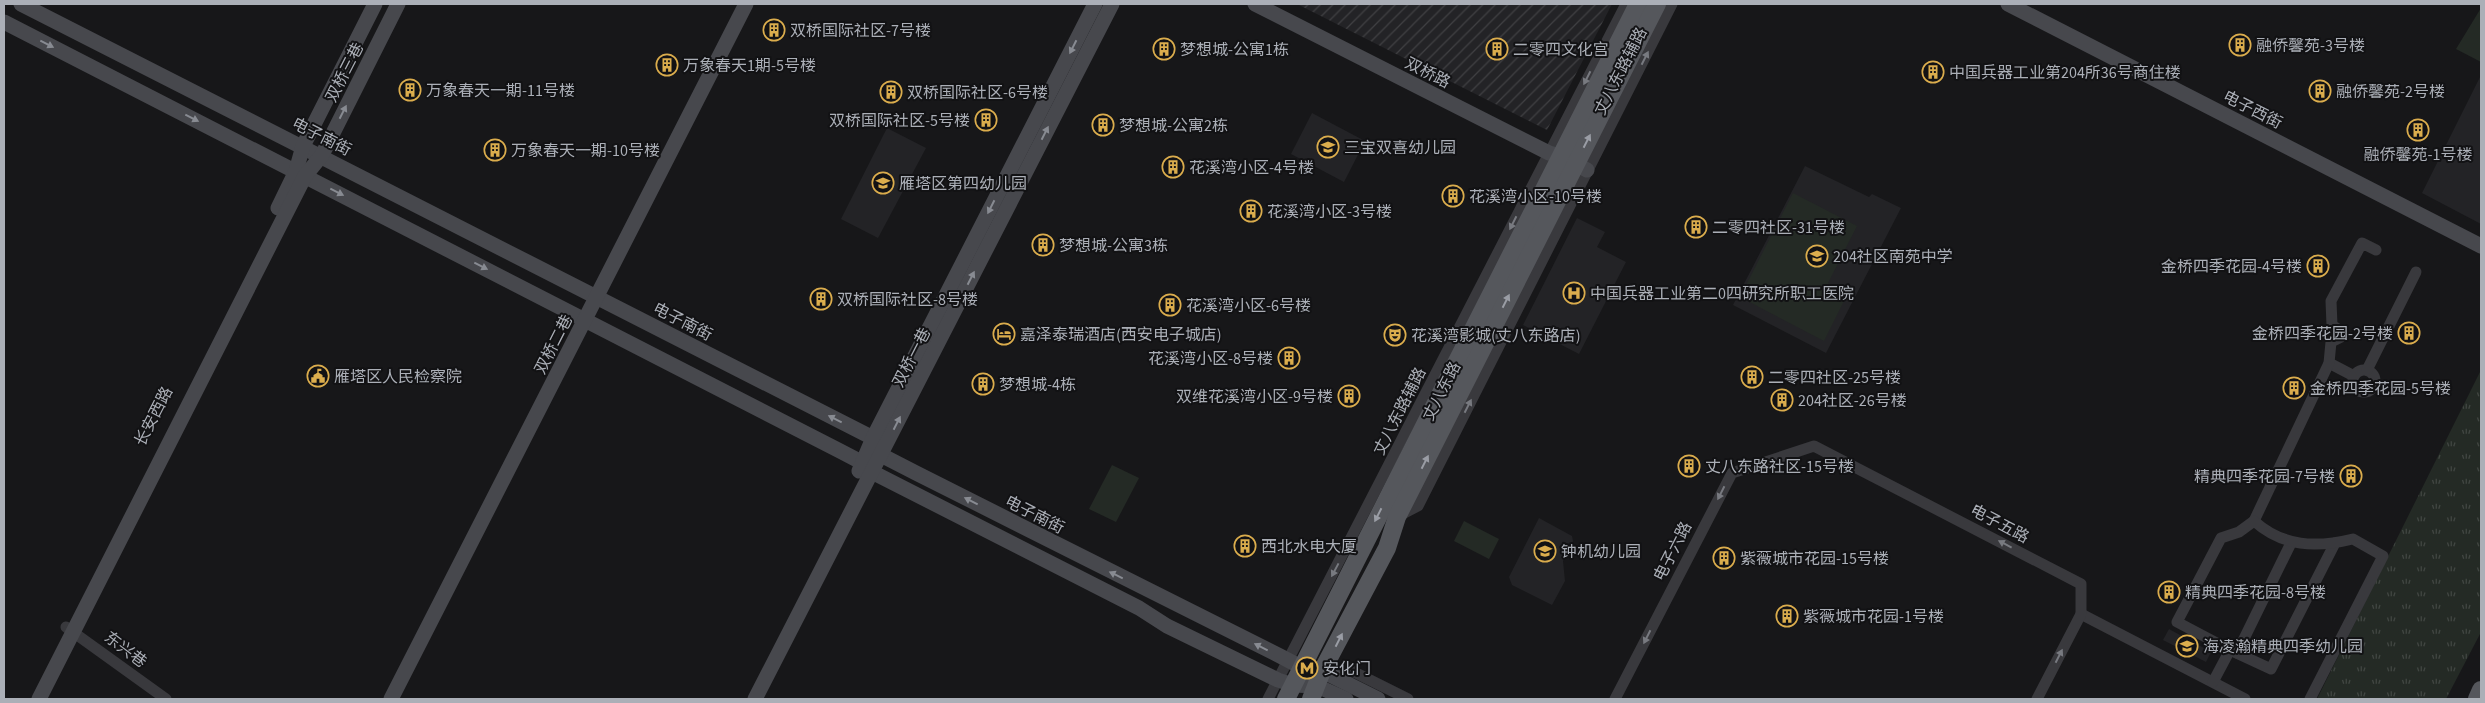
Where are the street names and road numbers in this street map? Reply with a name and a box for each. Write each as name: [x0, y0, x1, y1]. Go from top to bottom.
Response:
street label: 丈八东路辅路: [1589, 24, 1652, 119]
street label: 双桥三巷: [321, 39, 369, 106]
street label: 双桥路: [1401, 52, 1454, 94]
street label: 电子西街: [2219, 86, 2286, 134]
street label: 电子南街: [288, 113, 355, 161]
street label: 电子南街: [649, 298, 716, 346]
street label: 双桥二巷: [530, 311, 578, 378]
street label: 双桥一巷: [888, 324, 936, 391]
street label: 丈八东路: [1418, 358, 1466, 425]
street label: 丈八东路辅路: [1368, 364, 1431, 459]
street label: 长安西路: [130, 383, 178, 450]
street label: 电子南街: [1001, 491, 1068, 539]
street label: 电子五路: [1966, 499, 2033, 549]
street label: 电子六路: [1649, 518, 1697, 585]
street label: 东兴巷: [100, 627, 151, 673]

